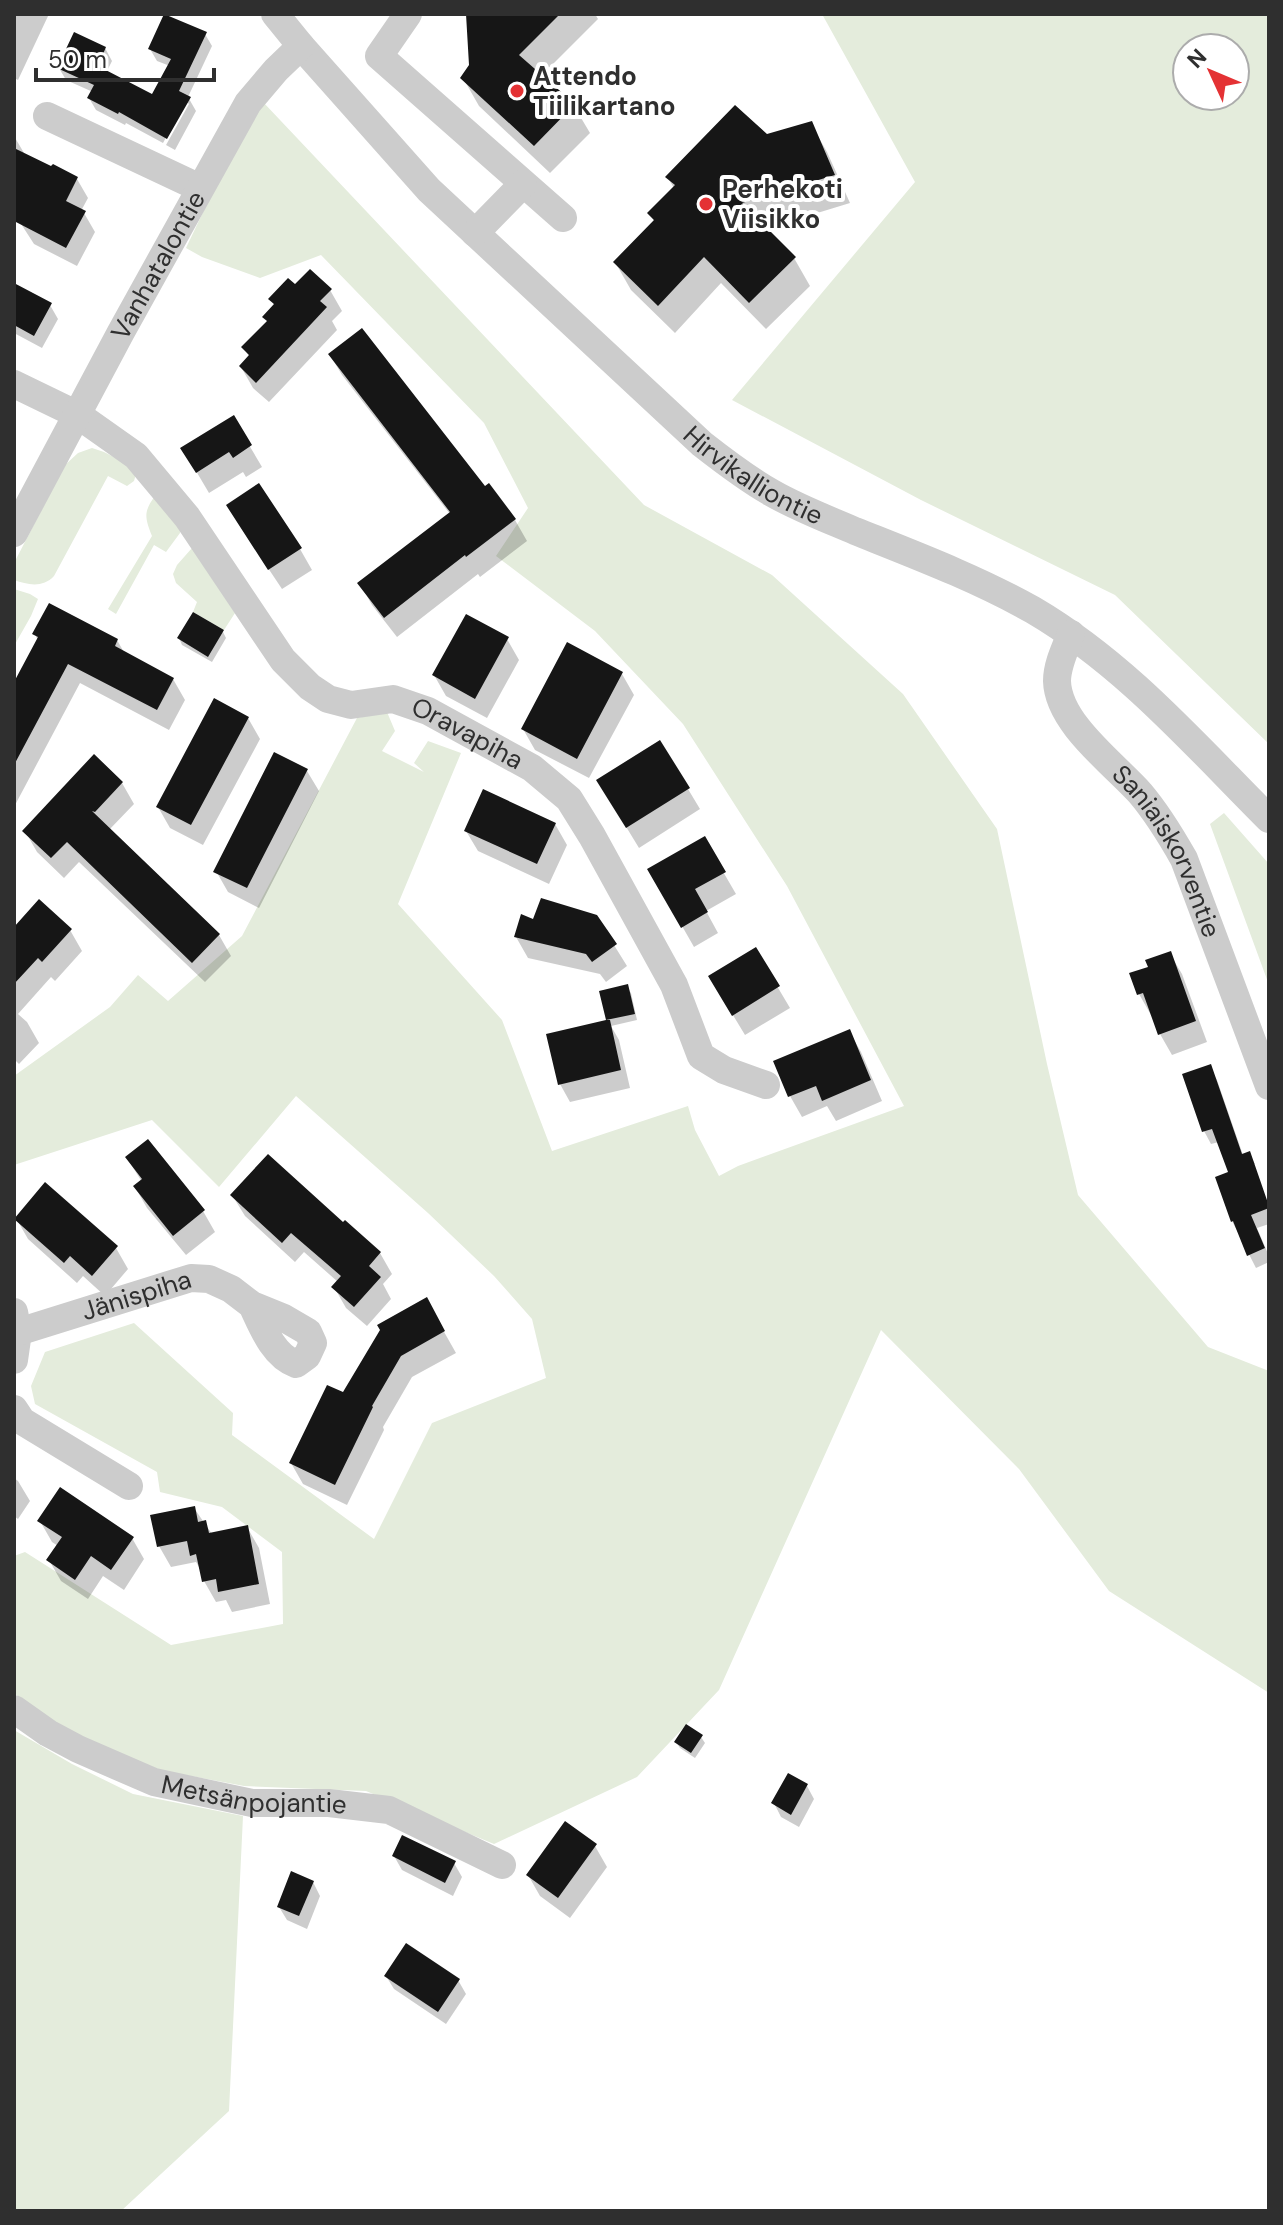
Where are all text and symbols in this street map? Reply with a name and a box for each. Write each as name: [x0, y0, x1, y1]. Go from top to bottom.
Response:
scale bar: [36, 32, 214, 82]
north arrow: [1171, 32, 1251, 112]
text: N: [1181, 43, 1213, 74]
text: 50 m: [48, 44, 107, 75]
place label: Attendo Tiilikartano: [533, 59, 676, 123]
marker: Attendo Tiilikartano: [508, 82, 526, 100]
place label: Perhekoti Viisikko: [722, 172, 843, 236]
street label: Vanhatalontie: [103, 185, 213, 346]
marker: Perhekoti Viisikko: [697, 195, 715, 213]
street label: Hirvikalliontie: [676, 418, 828, 533]
street label: Oravapiha: [407, 690, 529, 777]
street label: Saniaiskorventie: [1105, 757, 1229, 942]
street label: Jänispiha: [77, 1262, 195, 1328]
street label: Metsänpojantie: [158, 1767, 349, 1822]

